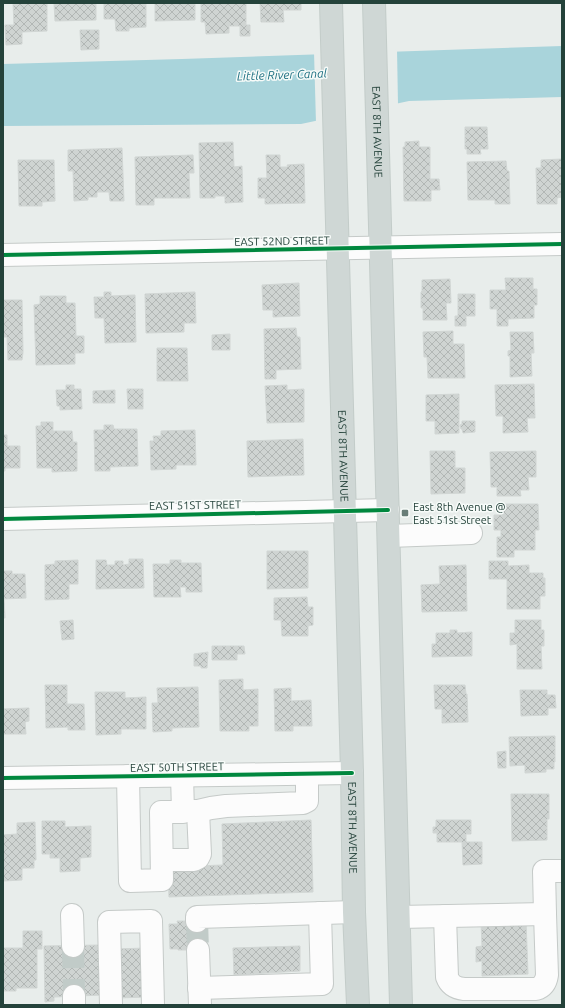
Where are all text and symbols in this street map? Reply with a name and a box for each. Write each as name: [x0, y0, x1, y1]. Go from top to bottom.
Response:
water label: Little River Canal: [237, 66, 328, 83]
street label: EAST 8TH AVENUE: [370, 86, 385, 178]
street label: EAST 52ND STREET: [234, 234, 330, 248]
street label: EAST 8TH AVENUE: [336, 410, 351, 502]
street label: EAST 51ST STREET: [149, 498, 241, 512]
place label: East 8th Avenue @ East 51st Street: [413, 501, 506, 526]
marker: East 8th Avenue @ East 51st Street: [400, 508, 410, 518]
street label: EAST 50TH STREET: [130, 760, 224, 774]
street label: EAST 8TH AVENUE: [346, 782, 359, 874]

